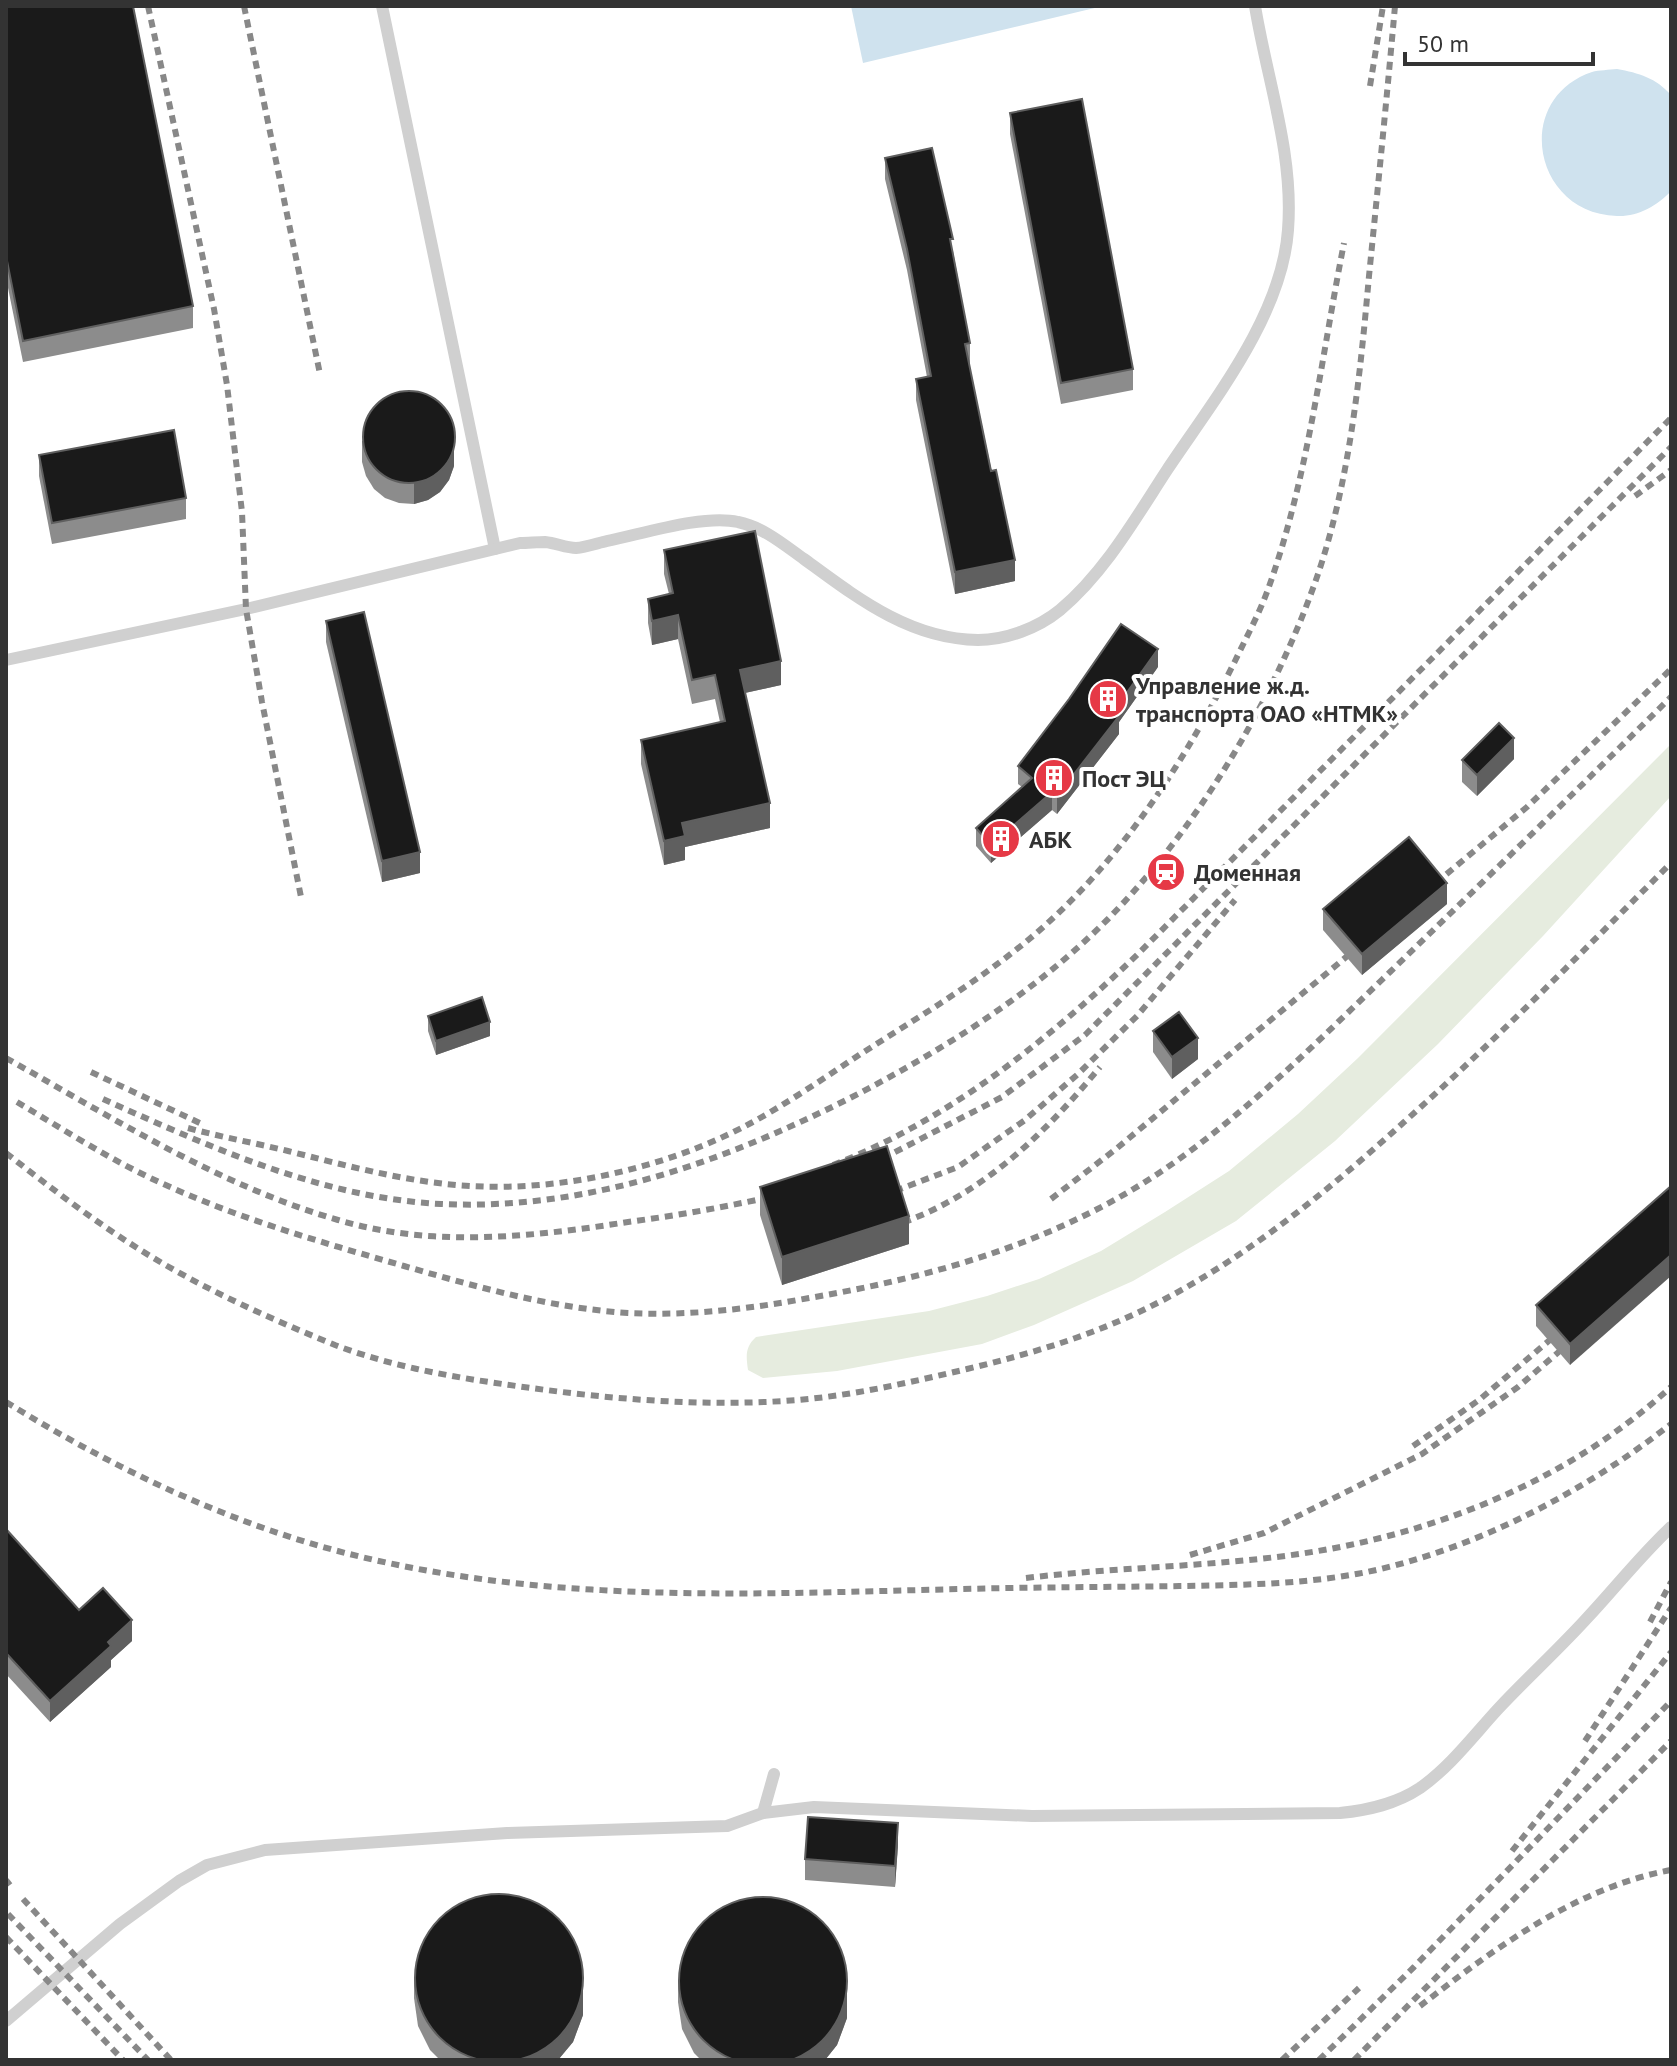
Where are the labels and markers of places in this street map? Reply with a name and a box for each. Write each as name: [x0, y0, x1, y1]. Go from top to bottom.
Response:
place label: Управление ж.д. транспорта ОАО «НТМК»: [1135, 670, 1398, 729]
building icon: Управление ж.д. транспорта ОАО «НТМК»: [1087, 678, 1129, 720]
building icon: Пост ЭЦ: [1033, 757, 1075, 799]
place label: Пост ЭЦ: [1082, 763, 1166, 794]
building icon: АБК: [980, 818, 1022, 860]
place label: АБК: [1029, 824, 1072, 855]
station icon: Доменная: [1145, 851, 1187, 893]
place label: Доменная: [1194, 857, 1301, 888]

